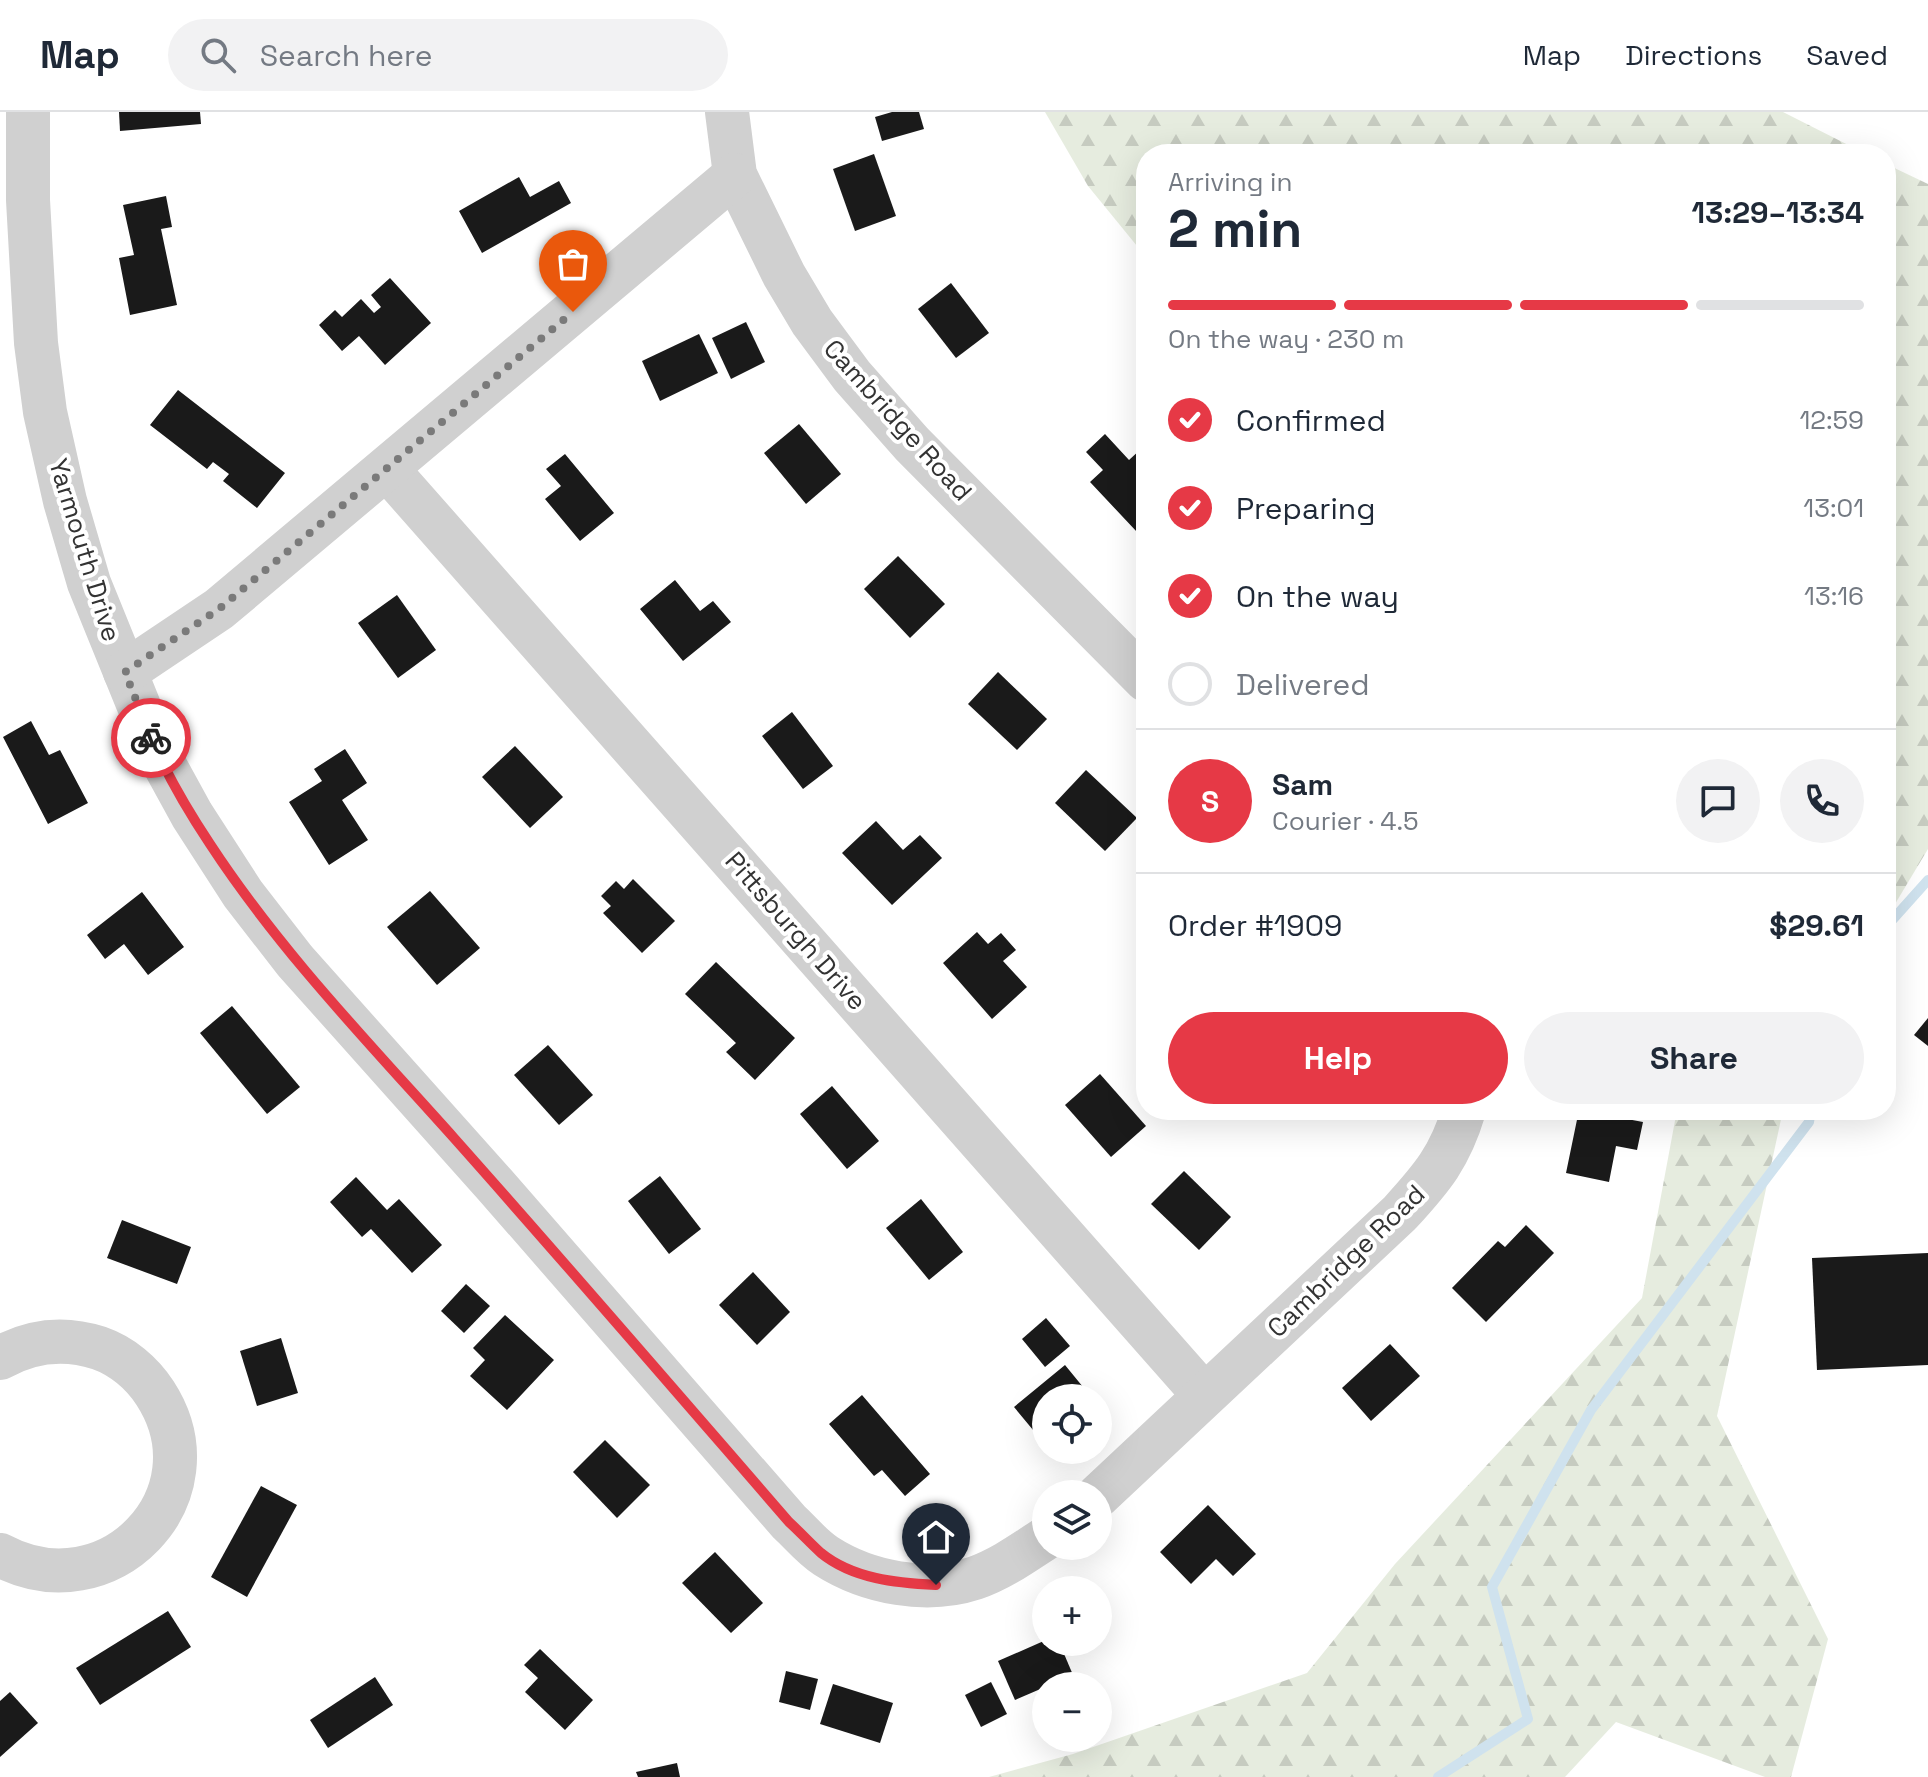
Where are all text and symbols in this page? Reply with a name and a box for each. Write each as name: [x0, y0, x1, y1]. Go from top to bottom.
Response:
search box: [168, 19, 728, 91]
text: Map: [40, 31, 120, 79]
icon: search: [196, 33, 240, 77]
text: Search here: [260, 36, 433, 75]
text: Map: [1523, 37, 1581, 73]
text: Directions: [1625, 37, 1762, 73]
text: Saved: [1806, 37, 1888, 73]
text: Arriving in: [1168, 165, 1292, 199]
text: 13:29–13:34: [1691, 193, 1864, 232]
text: 2 min: [1168, 196, 1302, 262]
pin: [539, 230, 607, 312]
icon: bag: [551, 242, 595, 286]
text: On the way · 230 m: [1168, 322, 1404, 356]
street label: Cambridge Road: [816, 332, 980, 508]
icon: check: [1168, 398, 1212, 442]
text: Confirmed: [1236, 401, 1386, 440]
text: 12:59: [1799, 403, 1864, 437]
street label: Yarmouth Drive: [41, 454, 129, 646]
icon: check: [1168, 486, 1212, 530]
text: Preparing: [1236, 489, 1375, 528]
text: 13:01: [1803, 491, 1864, 525]
icon: check: [1168, 574, 1212, 618]
text: On the way: [1236, 577, 1399, 616]
text: 13:16: [1804, 579, 1864, 613]
text: Delivered: [1236, 665, 1370, 704]
courier: [111, 698, 191, 778]
icon: bike: [129, 716, 173, 760]
button: chat: [1676, 759, 1760, 843]
button: phone: [1780, 759, 1864, 843]
text: Sam: [1272, 765, 1333, 804]
text: S: [1201, 782, 1219, 821]
text: Courier · 4.5: [1272, 804, 1419, 838]
street label: Pittsburgh Drive: [718, 845, 874, 1017]
text: Order #1909: [1168, 906, 1342, 945]
text: $29.61: [1769, 906, 1864, 945]
button: Help: [1168, 1012, 1508, 1104]
button: Share: [1524, 1012, 1864, 1104]
street label: Cambridge Road: [1260, 1177, 1432, 1345]
map controls: [1032, 1384, 1112, 1752]
button: locate: [1032, 1384, 1112, 1464]
button: layers: [1032, 1480, 1112, 1560]
pin: [902, 1503, 970, 1585]
icon: home: [914, 1515, 958, 1559]
button: +: [1032, 1576, 1112, 1656]
button: −: [1032, 1672, 1112, 1752]

